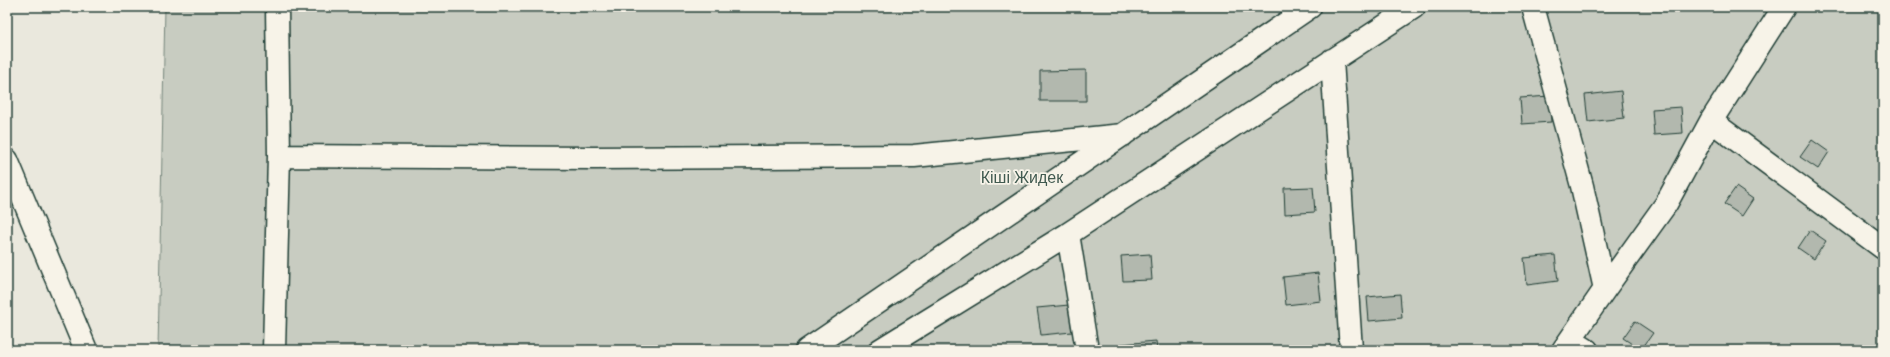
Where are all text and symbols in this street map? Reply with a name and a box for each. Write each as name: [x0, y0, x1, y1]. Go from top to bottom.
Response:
park label: Кіші Жидек: [981, 168, 1064, 189]

